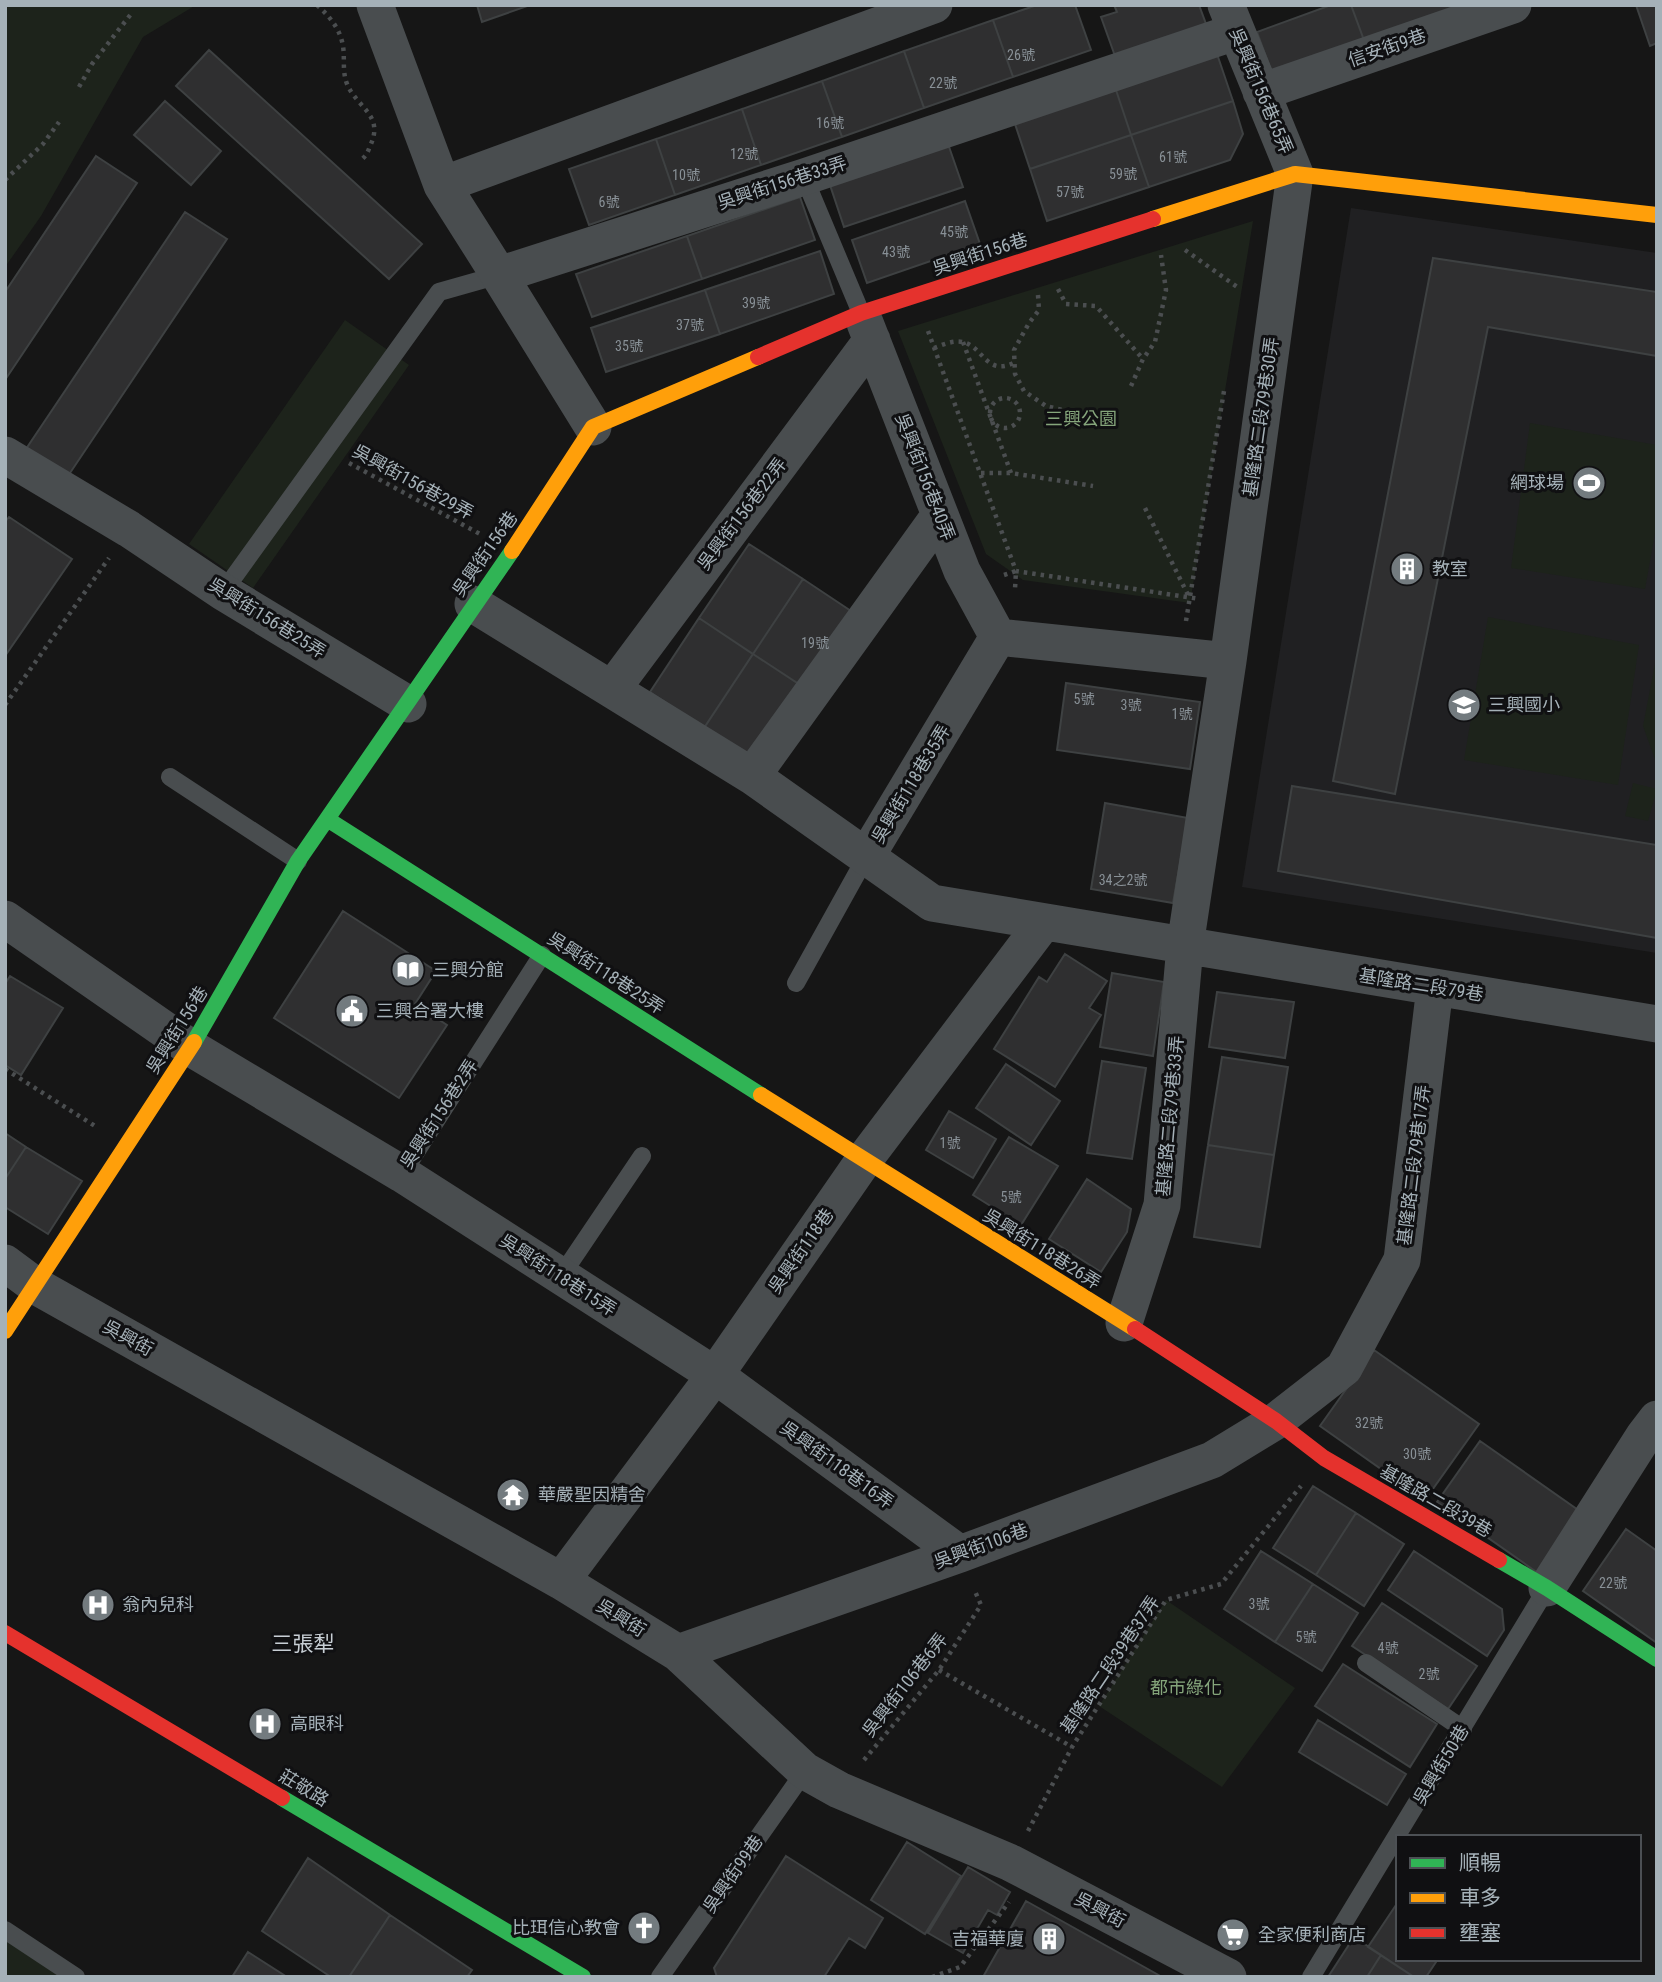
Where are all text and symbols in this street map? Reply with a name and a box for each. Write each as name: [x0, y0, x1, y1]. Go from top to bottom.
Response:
street label: 信安街9巷: [1345, 24, 1428, 71]
street label: 吳興街156巷65弄: [1226, 25, 1297, 157]
house number: 26號: [1007, 47, 1035, 63]
house number: 22號: [929, 75, 957, 91]
house number: 16號: [816, 115, 844, 131]
house number: 12號: [730, 146, 758, 162]
house number: 61號: [1159, 149, 1187, 165]
street label: 吳興街156巷33弄: [715, 152, 849, 213]
house number: 59號: [1109, 166, 1137, 182]
house number: 10號: [672, 167, 700, 183]
house number: 57號: [1056, 184, 1084, 200]
house number: 6號: [599, 194, 619, 210]
house number: 45號: [940, 224, 968, 240]
street label: 吳興街156巷: [930, 228, 1030, 279]
house number: 43號: [882, 244, 910, 260]
house number: 39號: [742, 295, 770, 311]
house number: 37號: [676, 317, 704, 333]
street label: 基隆路二段79巷30弄: [1239, 335, 1282, 498]
house number: 35號: [615, 338, 643, 354]
park label: 三興公園: [1045, 408, 1117, 429]
street label: 吳興街156巷40弄: [892, 410, 959, 543]
street label: 吳興街156巷29弄: [349, 440, 477, 523]
street label: 吳興街156巷22弄: [693, 454, 790, 574]
sports icon: 網球場: [1570, 464, 1608, 502]
place label: 網球場: [1510, 472, 1564, 493]
street label: 吳興街156巷: [448, 507, 521, 600]
building icon: 教室: [1388, 550, 1426, 588]
place label: 教室: [1432, 558, 1468, 579]
street label: 吳興街156巷25弄: [205, 573, 330, 662]
house number: 19號: [801, 635, 829, 651]
school or university icon: 三興國小: [1445, 686, 1483, 724]
house number: 5號: [1074, 691, 1094, 707]
place label: 三興國小: [1488, 694, 1560, 715]
house number: 3號: [1121, 697, 1141, 713]
house number: 1號: [1172, 706, 1192, 722]
street label: 吳興街118巷35弄: [867, 721, 954, 847]
house number: 34之2號: [1099, 872, 1147, 888]
street label: 吳興街118巷25弄: [544, 927, 668, 1018]
library icon: 三興分館: [389, 951, 427, 989]
place label: 三興分館: [432, 959, 504, 980]
street label: 基隆路二段79巷: [1357, 964, 1485, 1005]
street label: 吳興街156巷: [142, 982, 212, 1077]
public building icon: 三興合署大樓: [333, 992, 371, 1030]
place label: 三興合署大樓: [376, 1000, 484, 1021]
street label: 基隆路二段79巷33弄: [1152, 1035, 1187, 1197]
street label: 吳興街156巷2弄: [396, 1055, 482, 1172]
street label: 基隆路二段79巷17弄: [1393, 1083, 1434, 1246]
house number: 1號: [940, 1135, 960, 1151]
house number: 5號: [1001, 1189, 1021, 1205]
street label: 吳興街118巷: [764, 1204, 837, 1297]
street label: 吳興街118巷26弄: [980, 1204, 1105, 1293]
street label: 吳興街118巷15弄: [496, 1229, 620, 1320]
street label: 吳興街: [100, 1315, 157, 1360]
house number: 32號: [1355, 1415, 1383, 1431]
street label: 吳興街118巷16弄: [777, 1417, 898, 1513]
house number: 30號: [1403, 1446, 1431, 1462]
street label: 基隆路二段39巷: [1377, 1460, 1496, 1541]
temple icon: 華嚴聖因精舍: [494, 1476, 532, 1514]
place label: 華嚴聖因精舍: [538, 1484, 646, 1505]
street label: 吳興街106巷: [931, 1519, 1031, 1572]
house number: 22號: [1599, 1575, 1627, 1591]
hospital icon: 翁內兒科: [79, 1586, 117, 1624]
street label: 基隆路二段39巷37弄: [1056, 1592, 1163, 1738]
place label: 翁內兒科: [122, 1594, 194, 1615]
street label: 吳興街: [593, 1594, 650, 1641]
house number: 3號: [1249, 1596, 1269, 1612]
street label: 吳興街106巷6弄: [858, 1629, 952, 1741]
house number: 5號: [1296, 1629, 1316, 1645]
district label: 三張犁: [272, 1632, 335, 1656]
house number: 4號: [1378, 1640, 1398, 1656]
house number: 2號: [1419, 1666, 1439, 1682]
park label: 都市綠化: [1150, 1677, 1222, 1698]
hospital icon: 高眼科: [246, 1705, 284, 1743]
place label: 高眼科: [290, 1713, 344, 1734]
street label: 吳興街50巷: [1408, 1721, 1473, 1809]
street label: 莊敬路: [276, 1765, 333, 1810]
street label: 吳興街99巷: [698, 1831, 767, 1917]
legend: [1396, 1835, 1641, 1961]
text: 順暢: [1459, 1851, 1501, 1875]
text: 車多: [1459, 1886, 1501, 1910]
street label: 吳興街: [1071, 1888, 1129, 1932]
church icon: 比珥信心教會: [625, 1909, 663, 1947]
supermarket icon: 全家便利商店: [1214, 1916, 1252, 1954]
place label: 比珥信心教會: [512, 1917, 620, 1938]
building icon: 吉福華廈: [1030, 1920, 1068, 1958]
text: 壅塞: [1459, 1921, 1501, 1945]
place label: 全家便利商店: [1258, 1924, 1366, 1945]
place label: 吉福華廈: [952, 1928, 1024, 1949]

